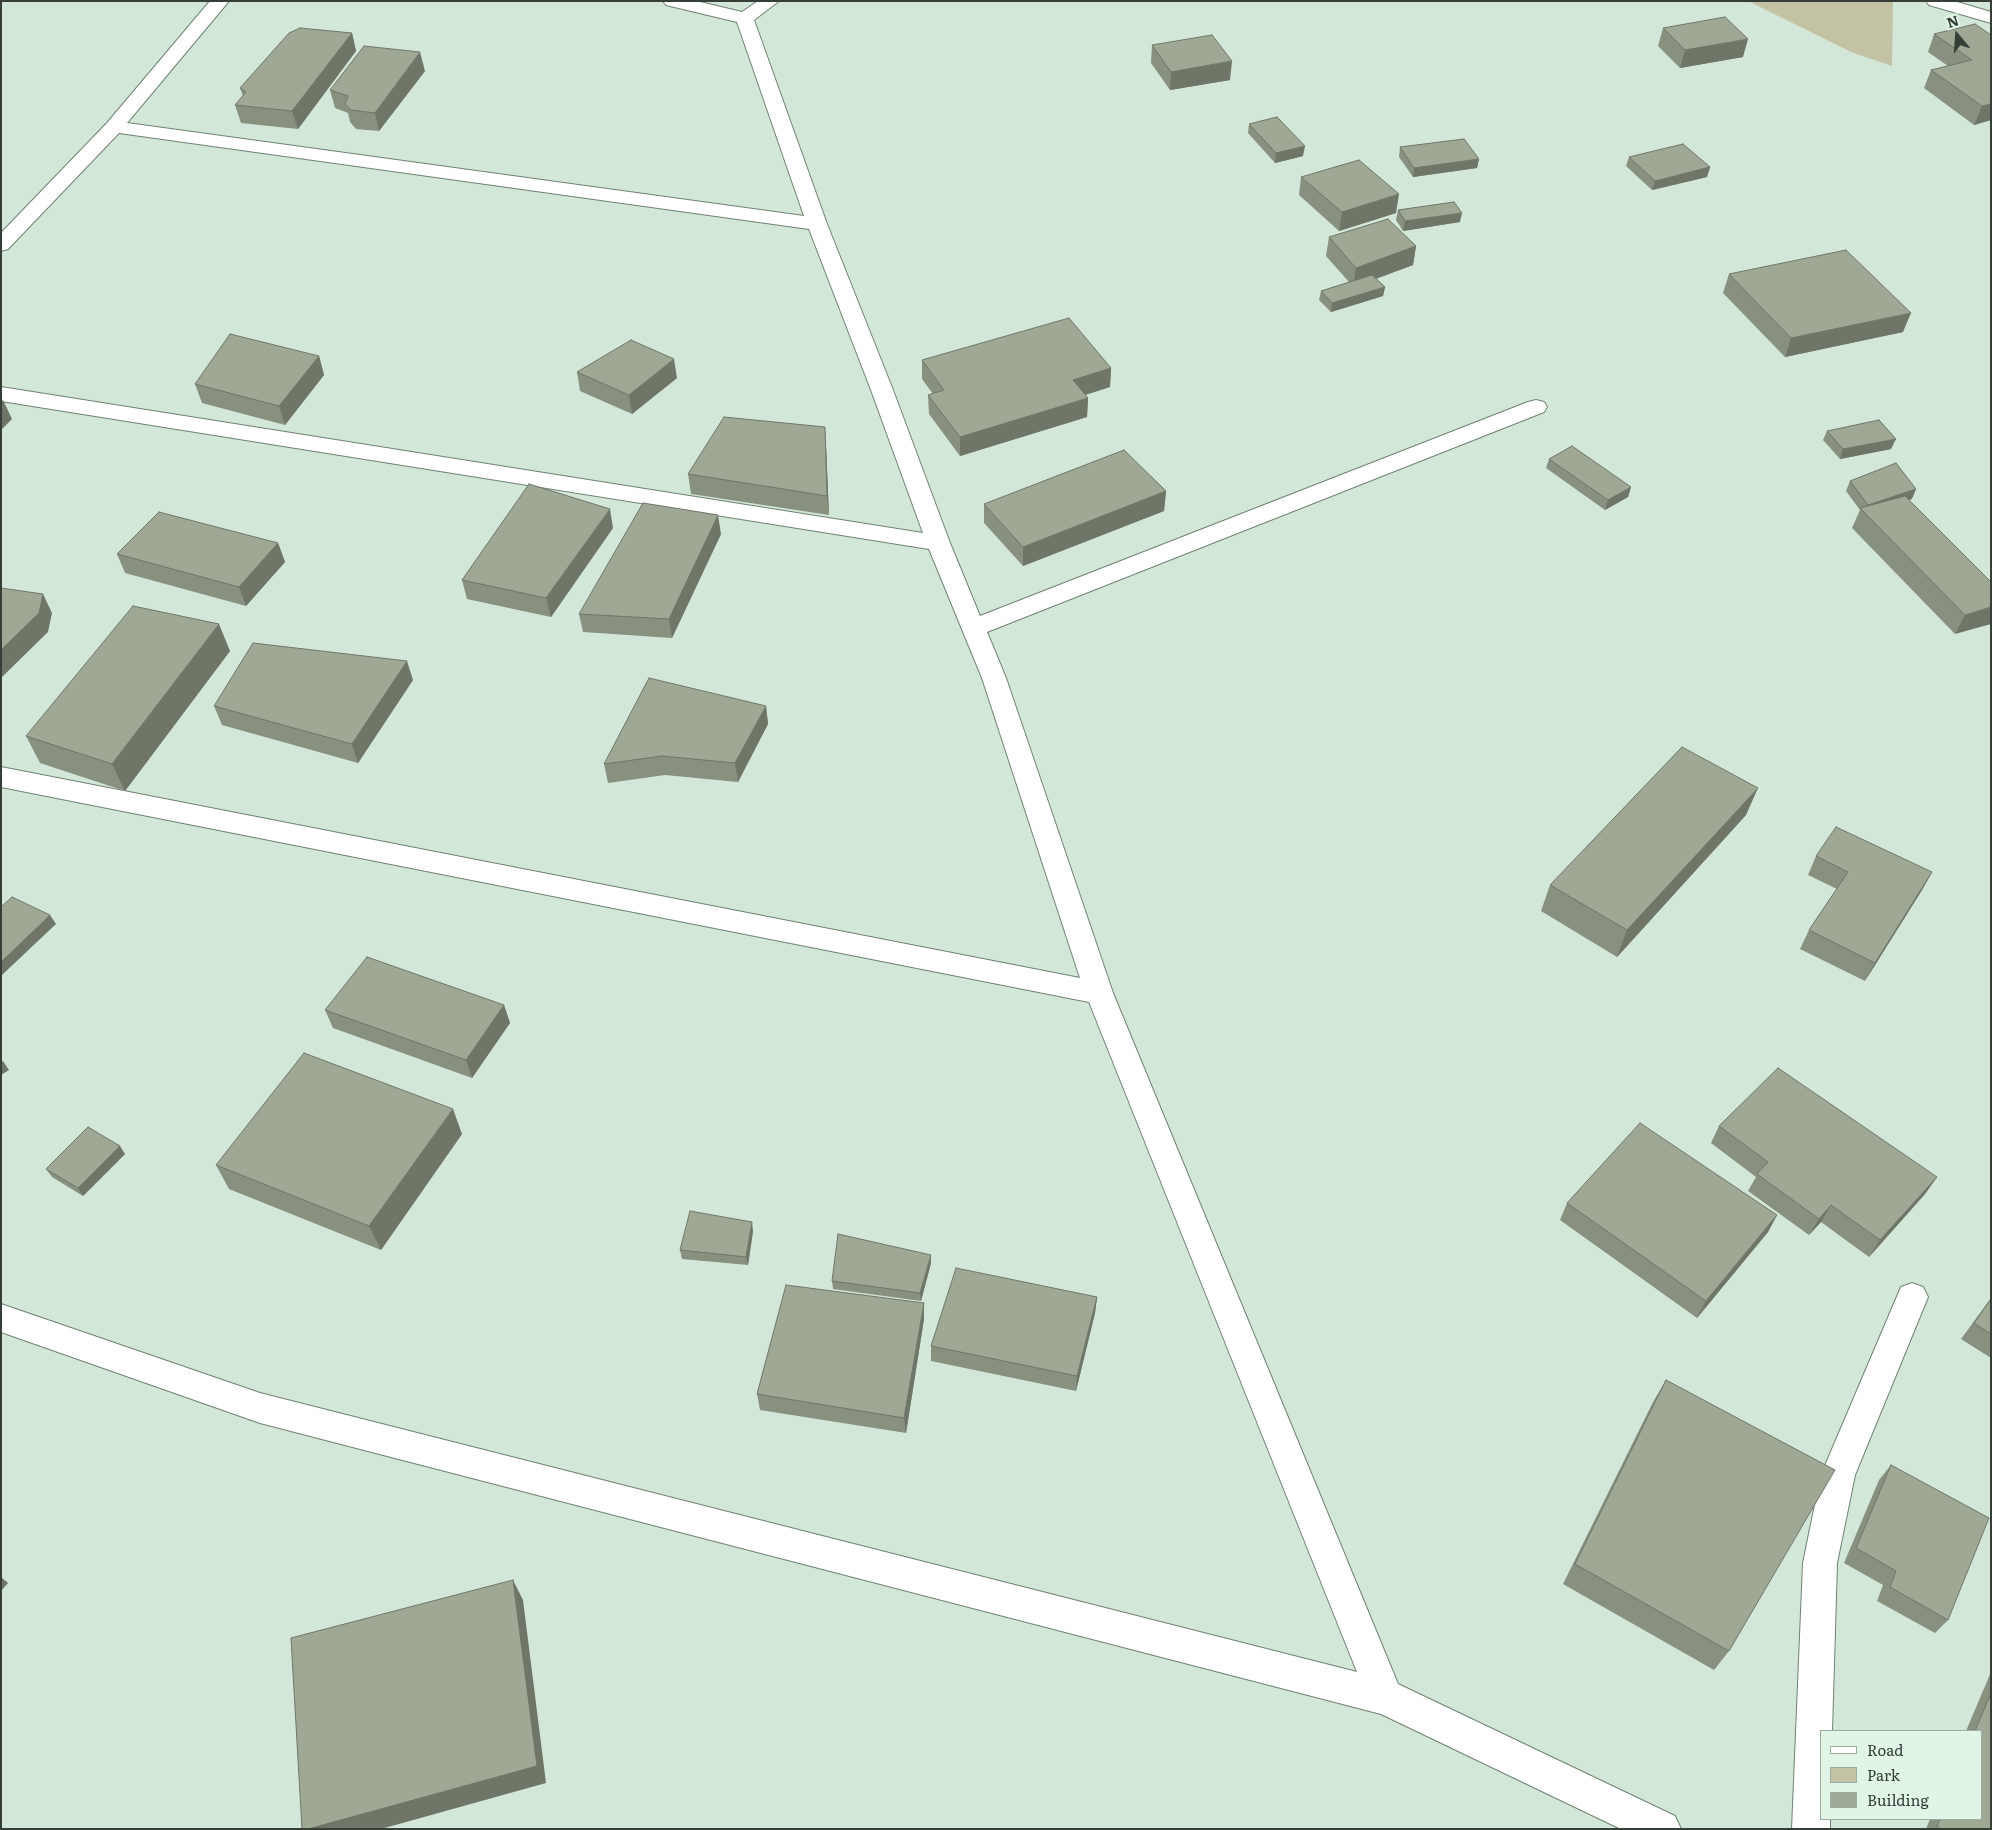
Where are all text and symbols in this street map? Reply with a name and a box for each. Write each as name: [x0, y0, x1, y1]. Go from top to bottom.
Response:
text: N: [1944, 9, 1961, 32]
north arrow: [1932, 10, 1982, 60]
legend: [1820, 1730, 1982, 1820]
text: Road: [1867, 1738, 1903, 1761]
text: Park: [1867, 1763, 1900, 1786]
text: Building: [1867, 1788, 1929, 1811]

